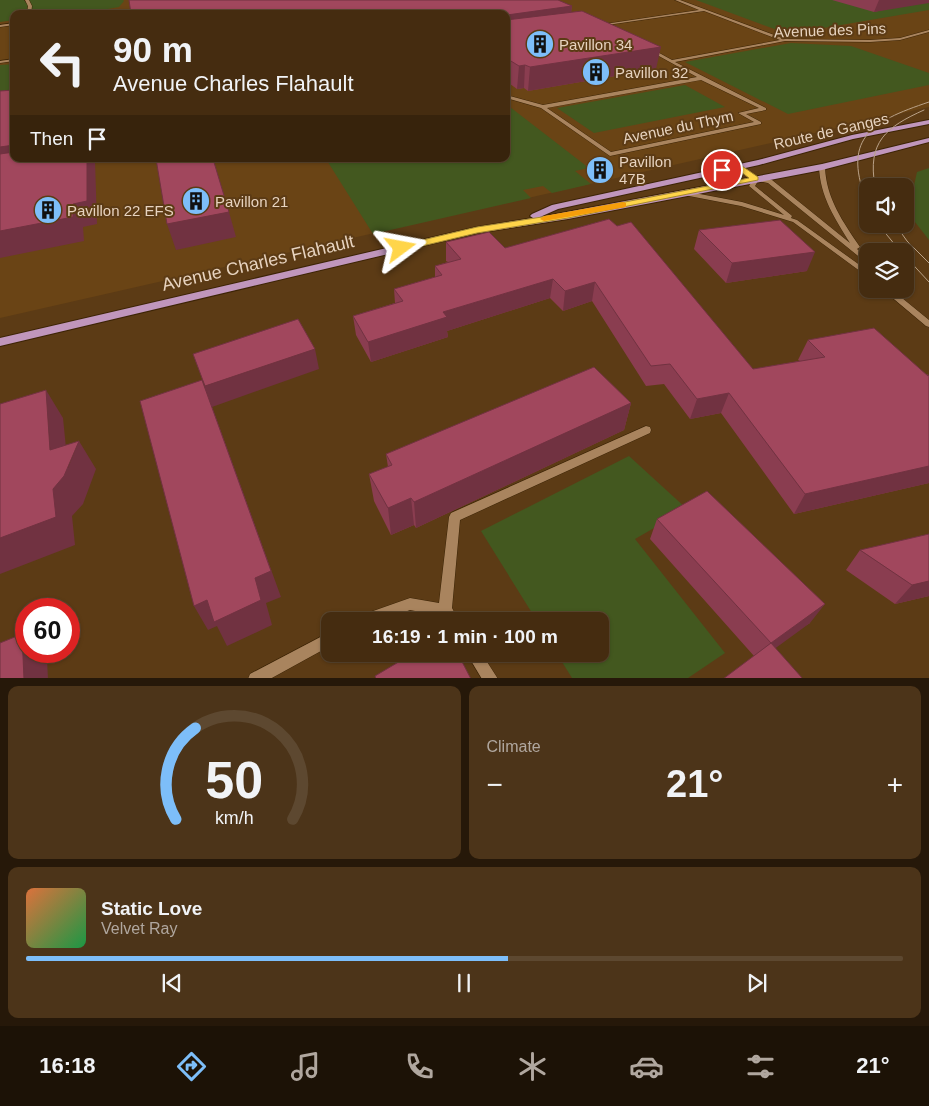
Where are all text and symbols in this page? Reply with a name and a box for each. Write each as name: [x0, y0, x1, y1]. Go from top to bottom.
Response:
street label: Avenue des Pins: [774, 20, 886, 40]
building icon: Pavillon 34: [525, 29, 555, 59]
icon: left: [30, 30, 95, 95]
text: 90 m: [113, 30, 193, 69]
place label: Pavillon 34: [559, 36, 632, 53]
building icon: Pavillon 32: [581, 57, 611, 87]
place label: Pavillon 32: [615, 64, 688, 81]
text: Avenue Charles Flahault: [113, 71, 354, 96]
street label: Avenue du Thym: [621, 107, 735, 147]
street label: Route de Ganges: [772, 109, 890, 153]
icon: arrive: [83, 125, 111, 153]
text: Then: [30, 128, 73, 149]
pin: [701, 149, 743, 191]
place label: Pavillon 47B: [619, 153, 672, 187]
building icon: Pavillon 47B: [585, 155, 615, 185]
icon: arrive: [708, 156, 736, 184]
map controls: [859, 178, 914, 298]
button: sound: [859, 178, 914, 233]
building icon: Pavillon 21: [181, 186, 211, 216]
place label: Pavillon 21: [215, 193, 288, 210]
building icon: Pavillon 22 EFS: [33, 195, 63, 225]
place label: Pavillon 22 EFS: [67, 202, 174, 219]
position arrow: [374, 221, 426, 273]
street label: Avenue Charles Flahault: [160, 231, 356, 295]
button: layers: [859, 243, 914, 298]
speed limit sign: 60: [15, 598, 80, 663]
text: 16:19 · 1 min · 100 m: [372, 626, 558, 647]
text: Climate: [487, 738, 541, 755]
text: 50: [205, 751, 263, 809]
text: 21°: [666, 763, 723, 805]
text: −: [487, 769, 503, 800]
text: +: [887, 769, 903, 800]
text: km/h: [215, 808, 254, 828]
text: Static Love: [101, 898, 202, 919]
text: Velvet Ray: [101, 920, 177, 937]
icon: previous: [158, 969, 186, 997]
icon: pause: [450, 969, 478, 997]
icon: next: [743, 969, 771, 997]
icon: directions: [174, 1049, 209, 1084]
icon: music: [288, 1049, 323, 1084]
icon: phone: [402, 1049, 437, 1084]
icon: climate: [515, 1049, 550, 1084]
icon: car: [629, 1049, 664, 1084]
icon: filters: [743, 1049, 778, 1084]
text: 16:18: [39, 1053, 96, 1078]
text: 21°: [856, 1053, 890, 1078]

